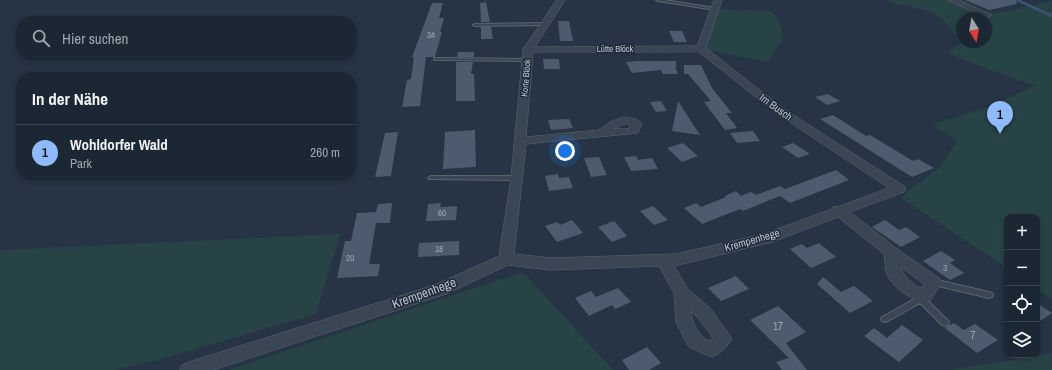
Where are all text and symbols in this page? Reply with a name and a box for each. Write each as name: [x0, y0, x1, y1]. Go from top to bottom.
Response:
north arrow: [956, 12, 992, 48]
search box: [16, 16, 356, 60]
icon: search: [30, 27, 52, 49]
text: Hier suchen: [62, 28, 128, 49]
house number: 34: [427, 29, 435, 41]
street label: Lütte Blöck: [597, 43, 634, 55]
street label: Korte Blöck: [518, 58, 534, 97]
text: In der Nähe: [32, 87, 108, 110]
street label: Im Busch: [757, 90, 795, 124]
pin: 1: [987, 101, 1013, 134]
text: Wohldorfer Wald: [70, 134, 168, 155]
your location: [555, 141, 575, 161]
text: 1: [42, 144, 48, 161]
text: 260 m: [310, 144, 340, 161]
text: Park: [70, 155, 92, 172]
house number: 60: [438, 207, 446, 219]
map controls: [1004, 214, 1040, 358]
button: +: [1004, 214, 1040, 250]
street label: Krempenhege: [723, 225, 781, 255]
house number: 18: [435, 243, 443, 255]
button: −: [1004, 250, 1040, 286]
house number: 20: [346, 252, 354, 264]
house number: 3: [943, 262, 947, 274]
street label: Krempenhege: [390, 274, 458, 312]
button: locate: [1004, 286, 1040, 322]
house number: 17: [773, 319, 783, 333]
button: layers: [1004, 322, 1040, 358]
house number: 7: [970, 328, 976, 342]

